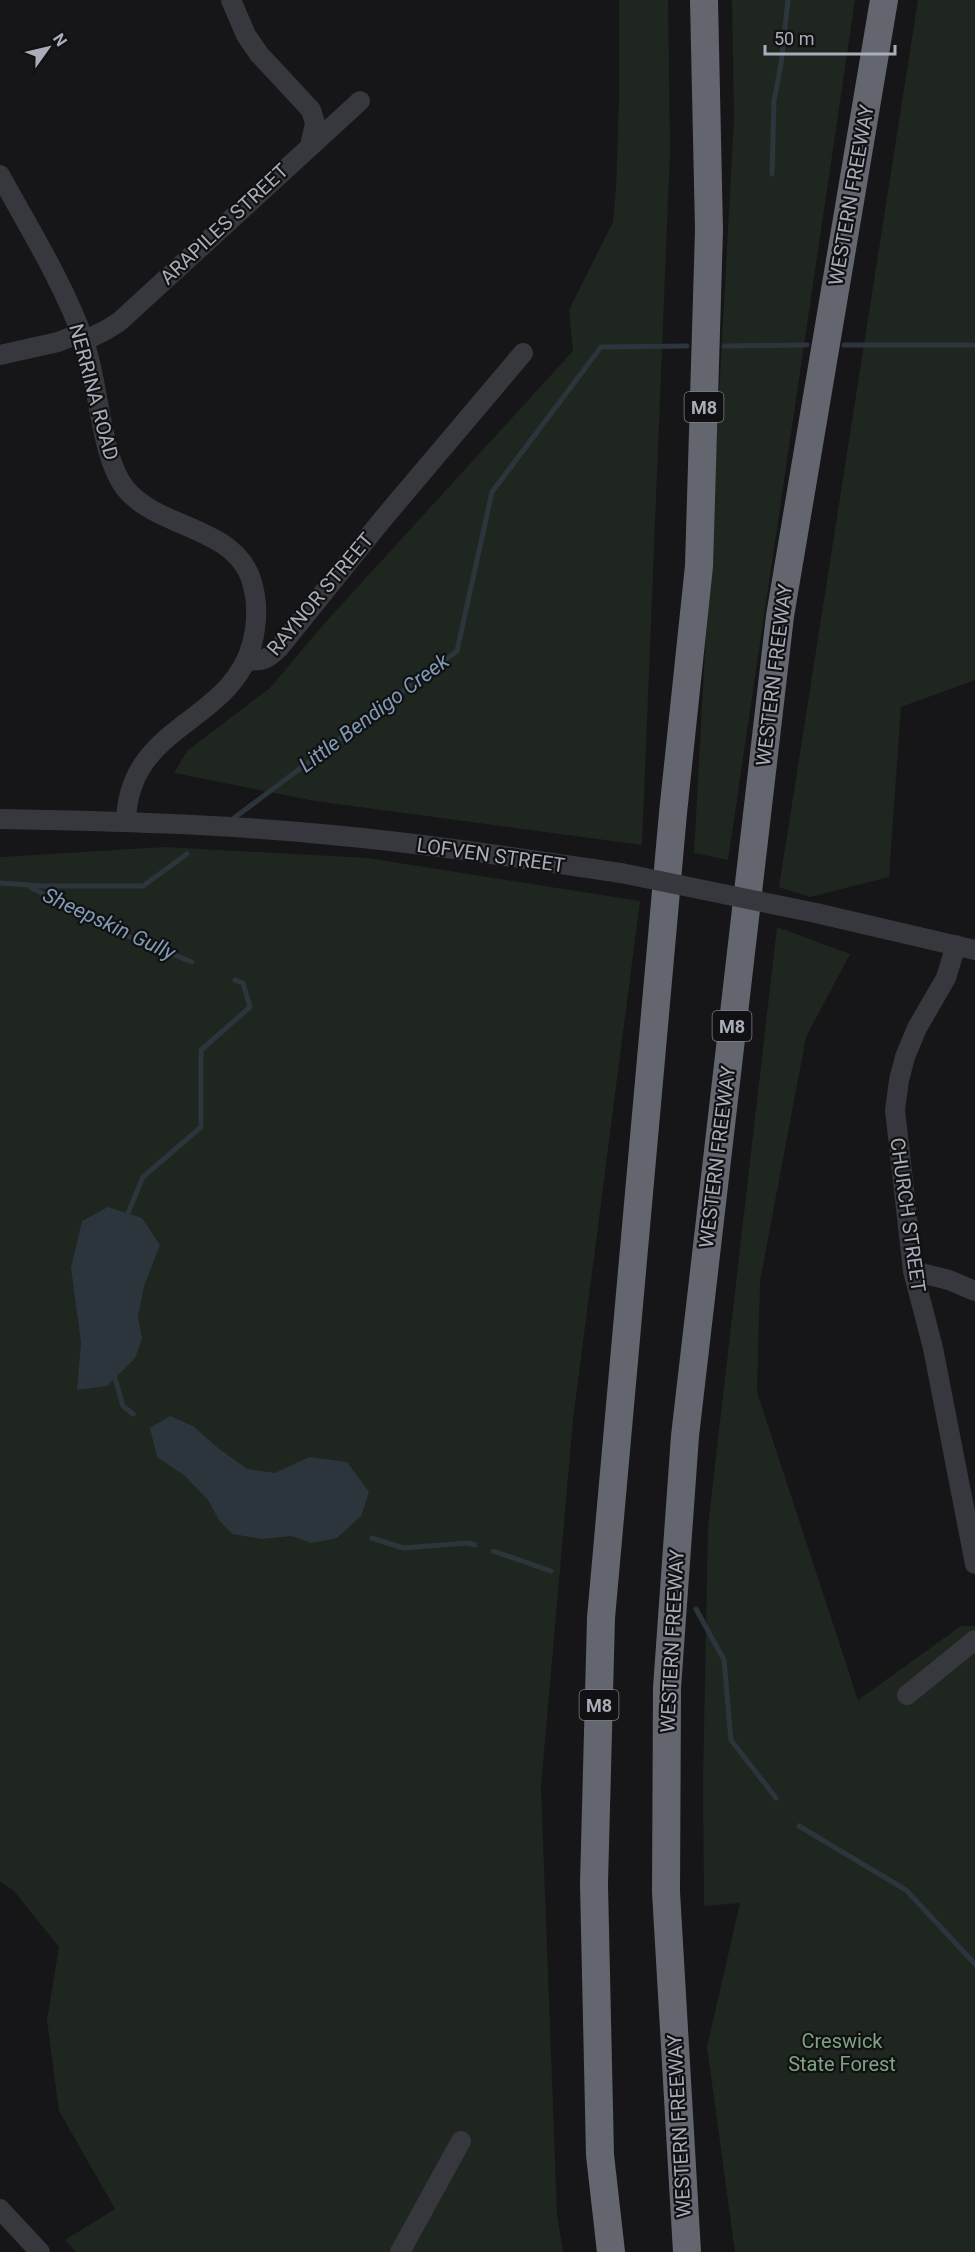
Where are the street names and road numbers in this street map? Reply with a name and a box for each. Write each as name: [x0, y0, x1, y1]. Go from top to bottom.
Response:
street label: WESTERN FREEWAY: [823, 103, 879, 287]
street label: ARAPILES STREET: [155, 158, 293, 290]
street label: NERRINA ROAD: [64, 321, 124, 463]
road number: M8: [684, 392, 724, 422]
street label: RAYNOR STREET: [262, 528, 378, 660]
street label: WESTERN FREEWAY: [751, 583, 797, 767]
street label: LOFVEN STREET: [415, 833, 567, 877]
road number: M8: [712, 1011, 752, 1041]
street label: WESTERN FREEWAY: [694, 1065, 740, 1249]
street label: CHURCH STREET: [885, 1136, 931, 1294]
street label: WESTERN FREEWAY: [655, 1549, 689, 1733]
road number: M8: [580, 1690, 618, 1720]
street label: WESTERN FREEWAY: [662, 2034, 696, 2218]

